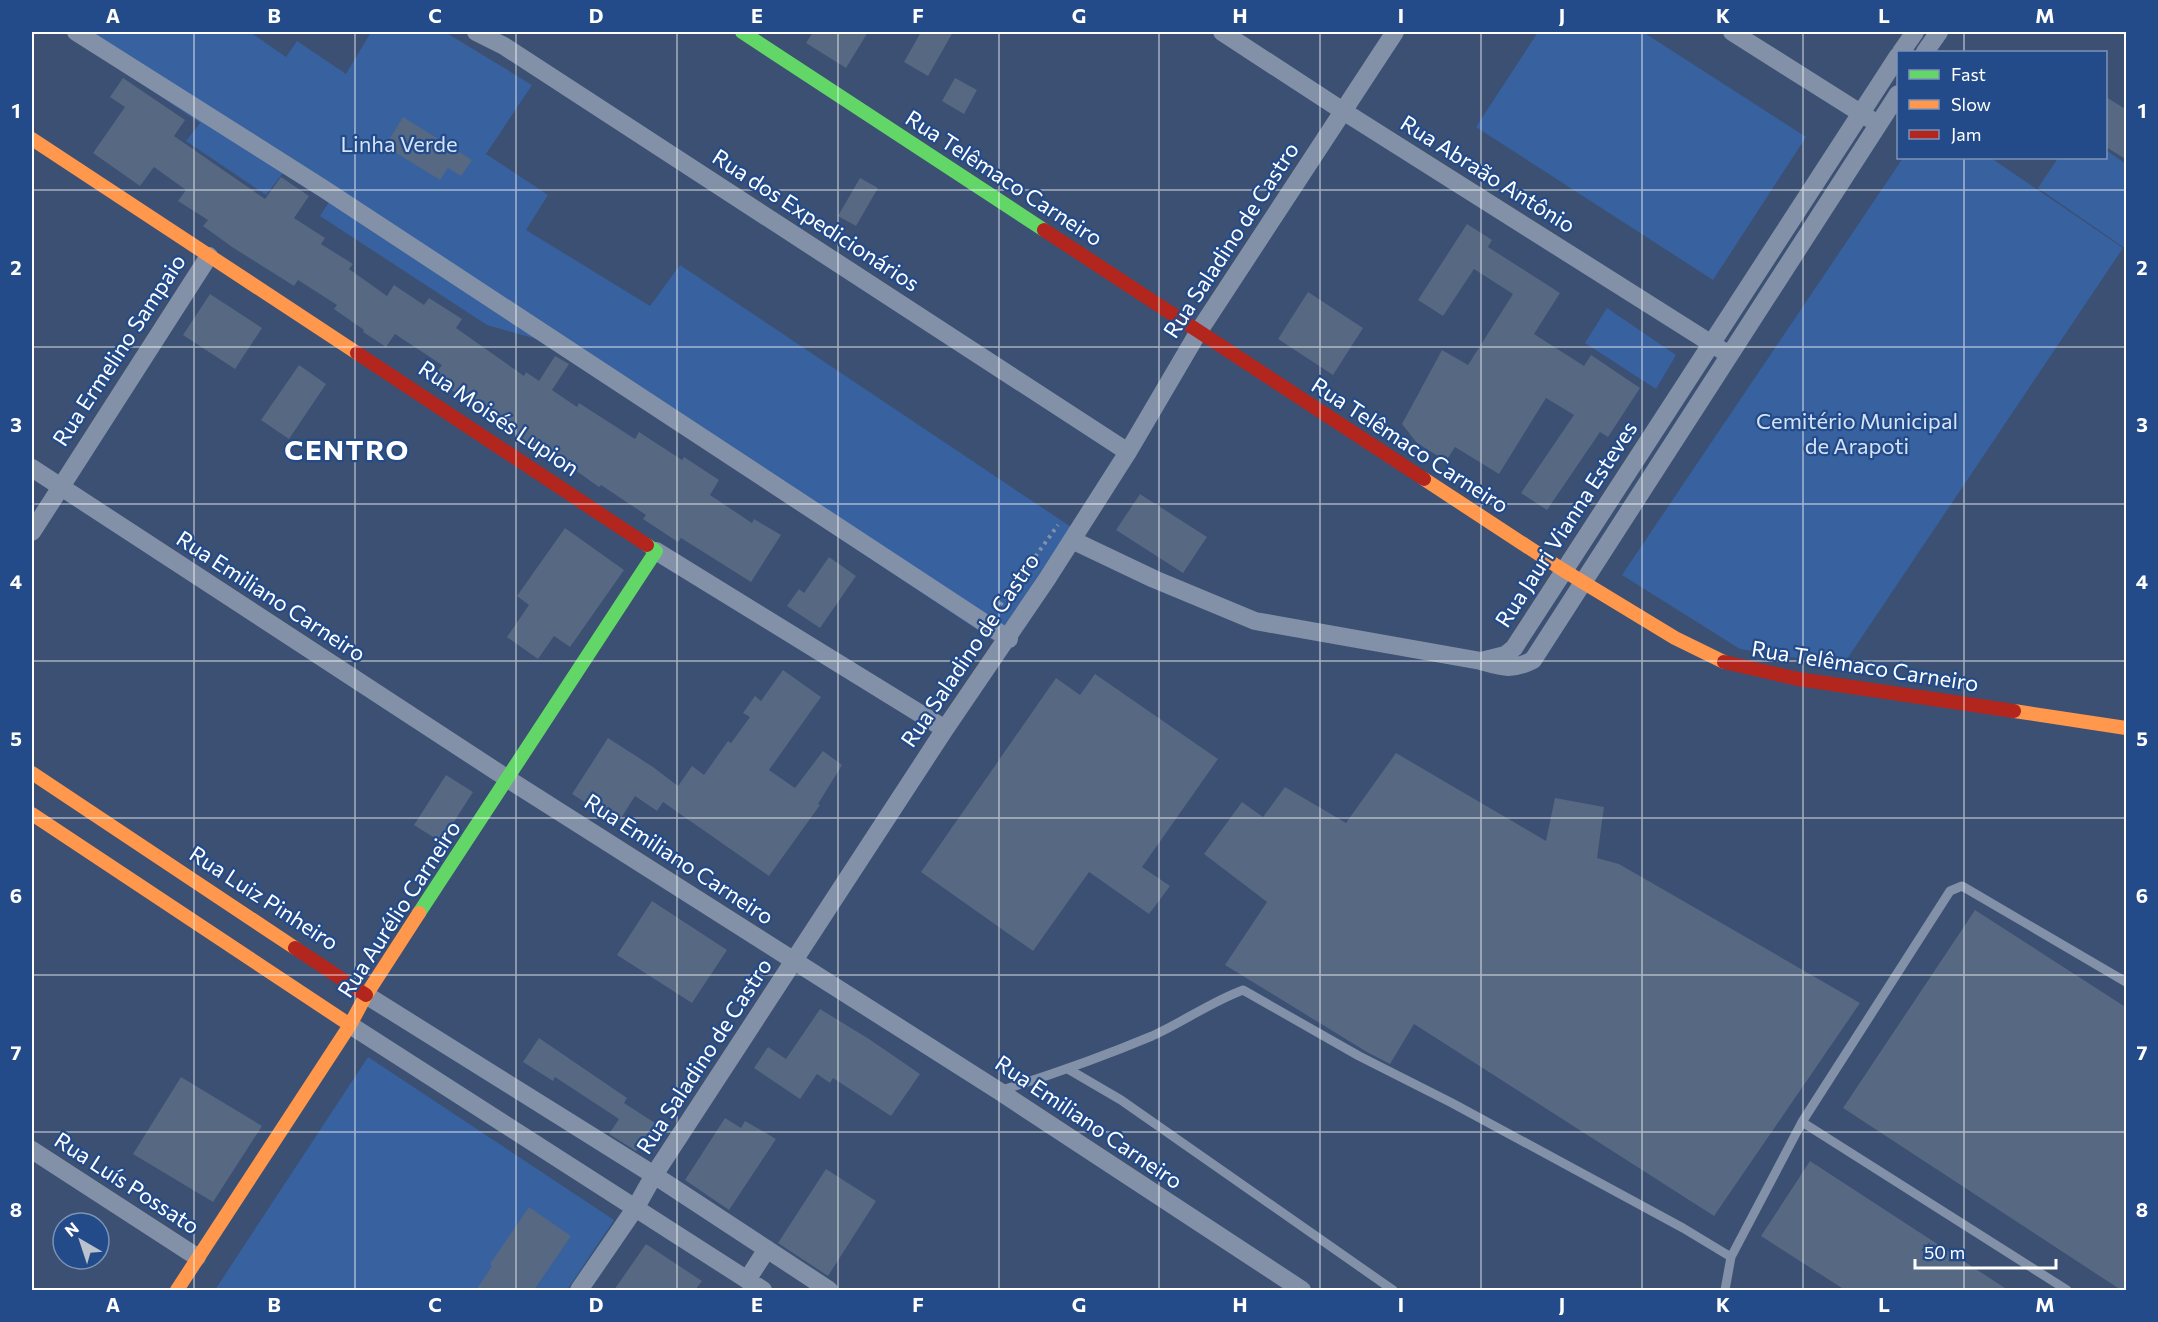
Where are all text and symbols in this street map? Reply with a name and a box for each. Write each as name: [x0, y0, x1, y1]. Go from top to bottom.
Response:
text: A: [106, 3, 120, 27]
text: B: [267, 3, 281, 27]
text: C: [428, 3, 442, 27]
text: D: [589, 3, 603, 27]
text: E: [751, 3, 763, 27]
text: F: [912, 3, 924, 27]
text: G: [1072, 3, 1086, 27]
text: H: [1233, 3, 1248, 27]
text: I: [1398, 3, 1404, 27]
text: J: [1559, 3, 1565, 27]
text: K: [1716, 3, 1730, 27]
text: L: [1878, 3, 1890, 27]
text: M: [2035, 3, 2055, 27]
legend: [1897, 51, 2107, 159]
text: Fast: [1951, 63, 1986, 85]
text: Slow: [1951, 93, 1991, 115]
text: 1: [11, 98, 21, 122]
text: 1: [2137, 98, 2147, 122]
street label: Rua Telêmaco Carneiro: [901, 104, 1108, 251]
street label: Rua Abraão Antônio: [1396, 109, 1581, 238]
text: Jam: [1951, 123, 1981, 145]
park label: Linha Verde: [340, 130, 458, 157]
street label: Rua Saladino de Castro: [1157, 137, 1304, 343]
street label: Rua dos Expedicionários: [708, 143, 925, 297]
street label: Rua Ermelino Sampaio: [46, 249, 191, 451]
text: 2: [10, 255, 22, 279]
text: 2: [2136, 255, 2148, 279]
street label: Rua Moisés Lupion: [414, 354, 585, 481]
street label: Rua Telêmaco Carneiro: [1307, 371, 1514, 518]
park label: Cemitério Municipal de Arapoti: [1756, 407, 1958, 459]
text: 3: [10, 412, 22, 436]
text: 3: [2136, 412, 2148, 436]
street label: Rua Jauri Vianna Esteves: [1489, 416, 1642, 632]
district label: CENTRO: [284, 432, 410, 466]
street label: Rua Emiliano Carneiro: [172, 524, 371, 667]
street label: Rua Saladino de Castro: [895, 548, 1045, 752]
text: 4: [10, 569, 22, 593]
text: 4: [2136, 569, 2148, 593]
street label: Rua Telêmaco Carneiro: [1750, 634, 1981, 697]
text: 5: [10, 726, 22, 750]
text: 5: [2136, 726, 2148, 750]
street label: Rua Emiliano Carneiro: [580, 787, 779, 930]
street label: Rua Aurélio Carneiro: [331, 815, 466, 1002]
street label: Rua Luiz Pinheiro: [185, 839, 344, 956]
text: 6: [10, 883, 22, 907]
text: 6: [2136, 883, 2148, 907]
street label: Rua Saladino de Castro: [630, 953, 777, 1159]
text: 7: [11, 1040, 22, 1064]
text: 7: [2137, 1040, 2148, 1064]
street label: Rua Emiliano Carneiro: [991, 1049, 1188, 1194]
street label: Rua Luís Possato: [50, 1126, 205, 1239]
text: 8: [10, 1197, 22, 1221]
text: 8: [2136, 1197, 2148, 1221]
north arrow: [51, 1211, 111, 1271]
text: N: [61, 1218, 82, 1240]
scale bar: [1915, 1232, 2056, 1270]
text: 50 m: [1924, 1241, 1965, 1263]
text: A: [106, 1292, 120, 1316]
text: B: [267, 1292, 281, 1316]
text: C: [428, 1292, 442, 1316]
text: D: [589, 1292, 603, 1316]
text: E: [751, 1292, 763, 1316]
text: F: [912, 1292, 924, 1316]
text: G: [1072, 1292, 1086, 1316]
text: H: [1233, 1292, 1248, 1316]
text: I: [1398, 1292, 1404, 1316]
text: J: [1559, 1292, 1565, 1316]
text: K: [1716, 1292, 1730, 1316]
text: L: [1878, 1292, 1890, 1316]
text: M: [2035, 1292, 2055, 1316]

